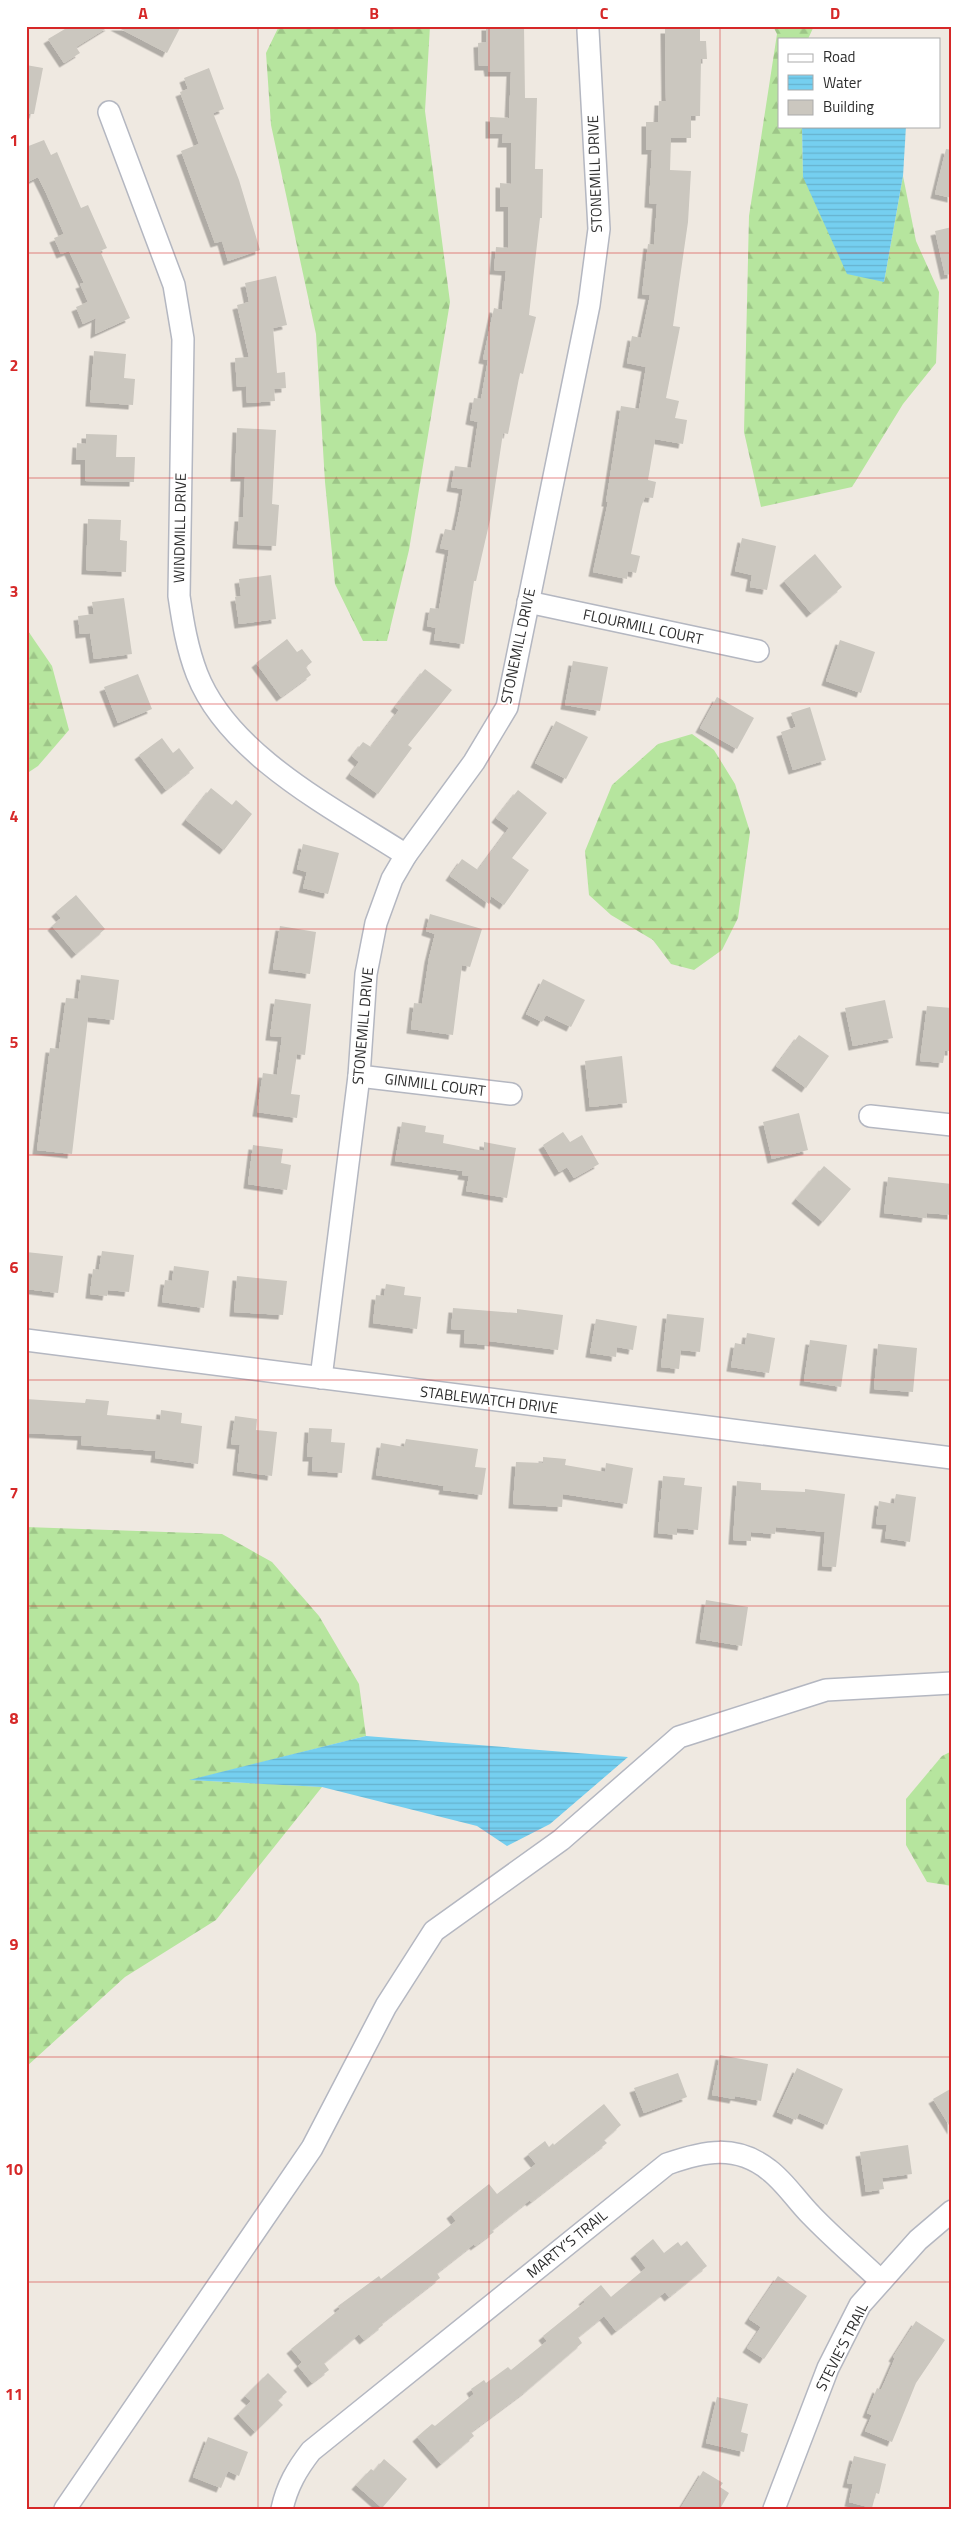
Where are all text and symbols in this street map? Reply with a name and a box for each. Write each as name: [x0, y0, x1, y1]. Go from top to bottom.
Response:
text: A: [138, 1, 148, 25]
text: B: [369, 1, 379, 25]
text: C: [600, 1, 609, 25]
text: D: [830, 1, 840, 25]
legend: [778, 38, 940, 128]
text: Road: [823, 45, 855, 68]
text: Water: [823, 71, 862, 94]
text: Building: [823, 95, 874, 118]
street label: STONEMILL DRIVE: [581, 115, 608, 233]
text: 1: [10, 128, 18, 152]
text: 2: [10, 353, 18, 377]
street label: WINDMILL DRIVE: [167, 473, 192, 583]
text: 3: [10, 579, 18, 603]
street label: STONEMILL DRIVE: [494, 586, 541, 706]
street label: FLOURMILL COURT: [581, 603, 705, 650]
text: 4: [10, 804, 19, 828]
street label: STONEMILL DRIVE: [346, 966, 379, 1086]
text: 5: [10, 1030, 19, 1054]
street label: GINMILL COURT: [383, 1067, 487, 1102]
text: 6: [10, 1255, 19, 1279]
street label: STABLEWATCH DRIVE: [419, 1380, 559, 1419]
text: 7: [10, 1481, 18, 1505]
text: 8: [10, 1706, 19, 1730]
text: 9: [10, 1932, 19, 1956]
text: 10: [5, 2157, 23, 2181]
street label: MARTY’S TRAIL: [521, 2204, 612, 2283]
street label: STEVIE’S TRAIL: [809, 2299, 874, 2395]
text: 11: [5, 2382, 23, 2406]

